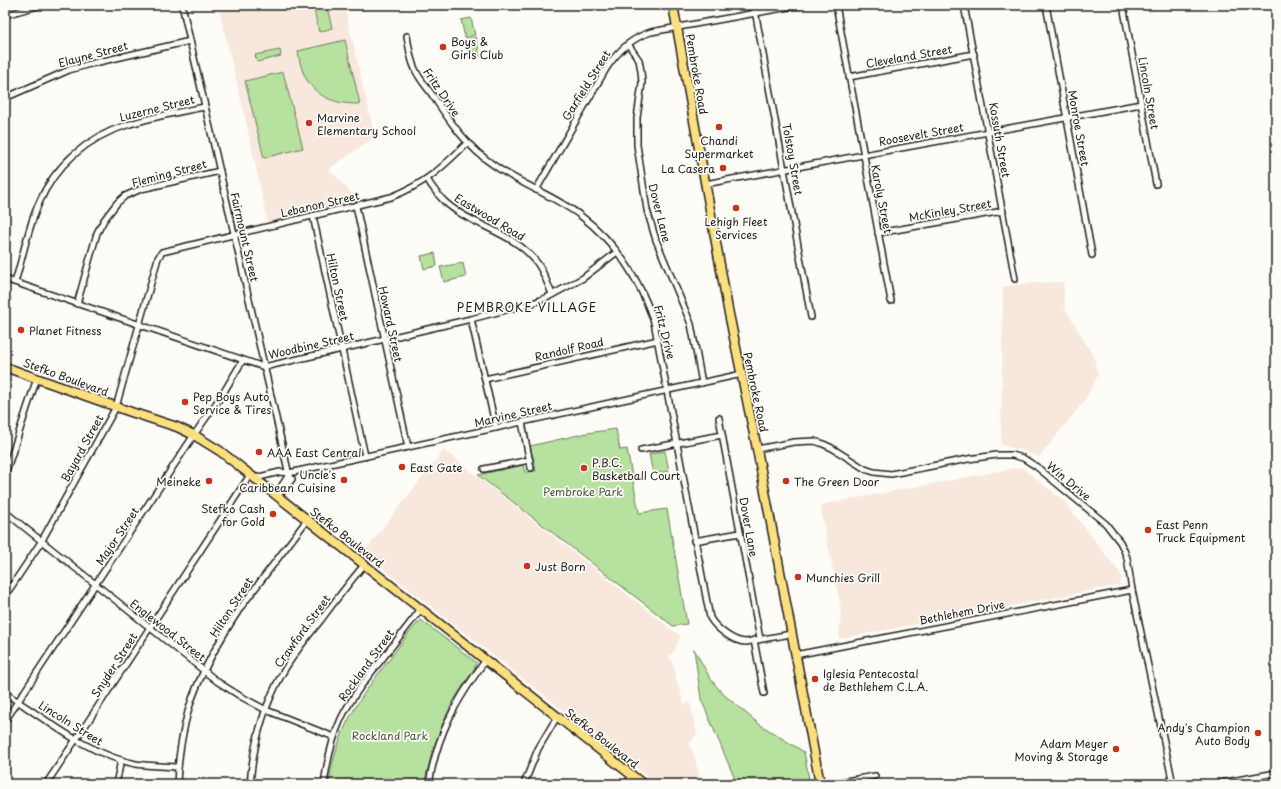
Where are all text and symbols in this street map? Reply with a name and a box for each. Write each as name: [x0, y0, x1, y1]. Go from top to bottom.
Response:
street label: Pembroke Road: [682, 32, 712, 116]
place label: Boys & Girls Club: [451, 33, 503, 63]
street label: Elayne Street: [56, 36, 130, 71]
street label: Cleveland Street: [865, 40, 954, 72]
marker: Boys & Girls Club: [438, 42, 448, 52]
street label: Garfield Street: [558, 46, 615, 124]
street label: Lincoln Street: [1134, 56, 1164, 131]
street label: Fritz Drive: [419, 64, 465, 120]
street label: Monroe Street: [1064, 89, 1094, 168]
street label: Luzerne Street: [118, 90, 197, 126]
street label: Kossuth Street: [985, 101, 1015, 179]
place label: Marvine Elementary School: [317, 109, 416, 139]
marker: Marvine Elementary School: [304, 118, 314, 128]
street label: Roosevelt Street: [877, 118, 965, 150]
marker: Chandi Supermarket: [714, 122, 724, 132]
street label: Tolstoy Street: [778, 122, 808, 196]
place label: Chandi Supermarket: [684, 132, 754, 162]
street label: Fleming Street: [130, 155, 209, 191]
place label: La Casera: [661, 160, 715, 177]
marker: La Casera: [718, 163, 728, 173]
street label: Karoly Street: [867, 163, 897, 235]
street label: Dover Lane: [644, 182, 676, 244]
street label: Lebanon Street: [279, 187, 362, 221]
street label: Eastwood Road: [451, 189, 529, 245]
street label: Fairmount Street: [226, 191, 264, 284]
street label: McKinley Street: [907, 194, 993, 226]
marker: Lehigh Fleet Services: [731, 203, 741, 213]
place label: Lehigh Fleet Services: [704, 213, 768, 243]
street label: Hilton Street: [323, 252, 354, 323]
street label: Howard Street: [375, 285, 407, 364]
district label: PEMBROKE VILLAGE: [457, 298, 597, 316]
street label: Fritz Drive: [650, 303, 680, 361]
place label: Planet Fitness: [29, 322, 102, 339]
marker: Planet Fitness: [16, 325, 26, 335]
street label: Woodbine Street: [267, 327, 356, 363]
street label: Randolf Road: [533, 333, 605, 365]
street label: Pembroke Road: [739, 350, 773, 434]
street label: Stefko Boulevard: [21, 354, 111, 400]
place label: Pep Boys Auto Service & Tires: [193, 388, 271, 418]
marker: Pep Boys Auto Service & Tires: [180, 397, 190, 407]
street label: Marvine Street: [473, 397, 554, 431]
street label: Bayard Street: [56, 411, 108, 485]
place label: AAA East Central: [267, 444, 362, 461]
marker: AAA East Central: [254, 447, 264, 457]
place label: P.B.C. Basketball Court: [592, 454, 681, 484]
street label: Win Drive: [1043, 457, 1095, 505]
place label: East Gate: [410, 459, 463, 476]
marker: East Gate: [397, 462, 407, 472]
marker: P.B.C. Basketball Court: [579, 463, 589, 473]
place label: Uncle's Caribbean Cuisine: [239, 466, 336, 496]
place label: Meineke: [156, 473, 201, 490]
place label: The Green Door: [794, 473, 880, 490]
marker: Uncle's Caribbean Cuisine: [339, 475, 349, 485]
marker: Meineke: [204, 476, 214, 486]
marker: The Green Door: [781, 476, 791, 486]
park label: Pembroke Park: [543, 483, 623, 500]
street label: Dover Lane: [735, 496, 763, 558]
place label: Stefko Cash for Gold: [201, 500, 265, 530]
street label: Stefko Boulevard: [306, 503, 388, 571]
street label: Major Street: [91, 504, 143, 568]
marker: Stefko Cash for Gold: [268, 509, 278, 519]
place label: East Penn Truck Equipment: [1156, 516, 1246, 546]
marker: East Penn Truck Equipment: [1143, 525, 1153, 535]
place label: Just Born: [535, 558, 586, 575]
marker: Just Born: [522, 561, 532, 571]
place label: Munchies Grill: [806, 569, 880, 586]
marker: Munchies Grill: [793, 572, 803, 582]
street label: Hilton Street: [205, 573, 257, 640]
street label: Crawford Street: [270, 591, 335, 671]
street label: Englewood Street: [126, 595, 210, 665]
street label: Bethlehem Drive: [918, 595, 1006, 629]
street label: Rockland Street: [334, 625, 398, 704]
street label: Snyder Street: [87, 629, 142, 701]
place label: Iglesia Pentecostal de Bethlehem C.L.A.: [823, 665, 928, 695]
marker: Iglesia Pentecostal de Bethlehem C.L.A.: [810, 674, 820, 684]
street label: Lincoln Street: [35, 696, 107, 750]
street label: Stefko Boulevard: [561, 704, 643, 772]
place label: Andy's Champion Auto Body: [1158, 719, 1250, 749]
park label: Rockland Park: [352, 727, 428, 744]
marker: Andy's Champion Auto Body: [1253, 728, 1263, 738]
place label: Adam Meyer Moving & Storage: [1014, 735, 1109, 765]
marker: Adam Meyer Moving & Storage: [1111, 744, 1121, 754]

